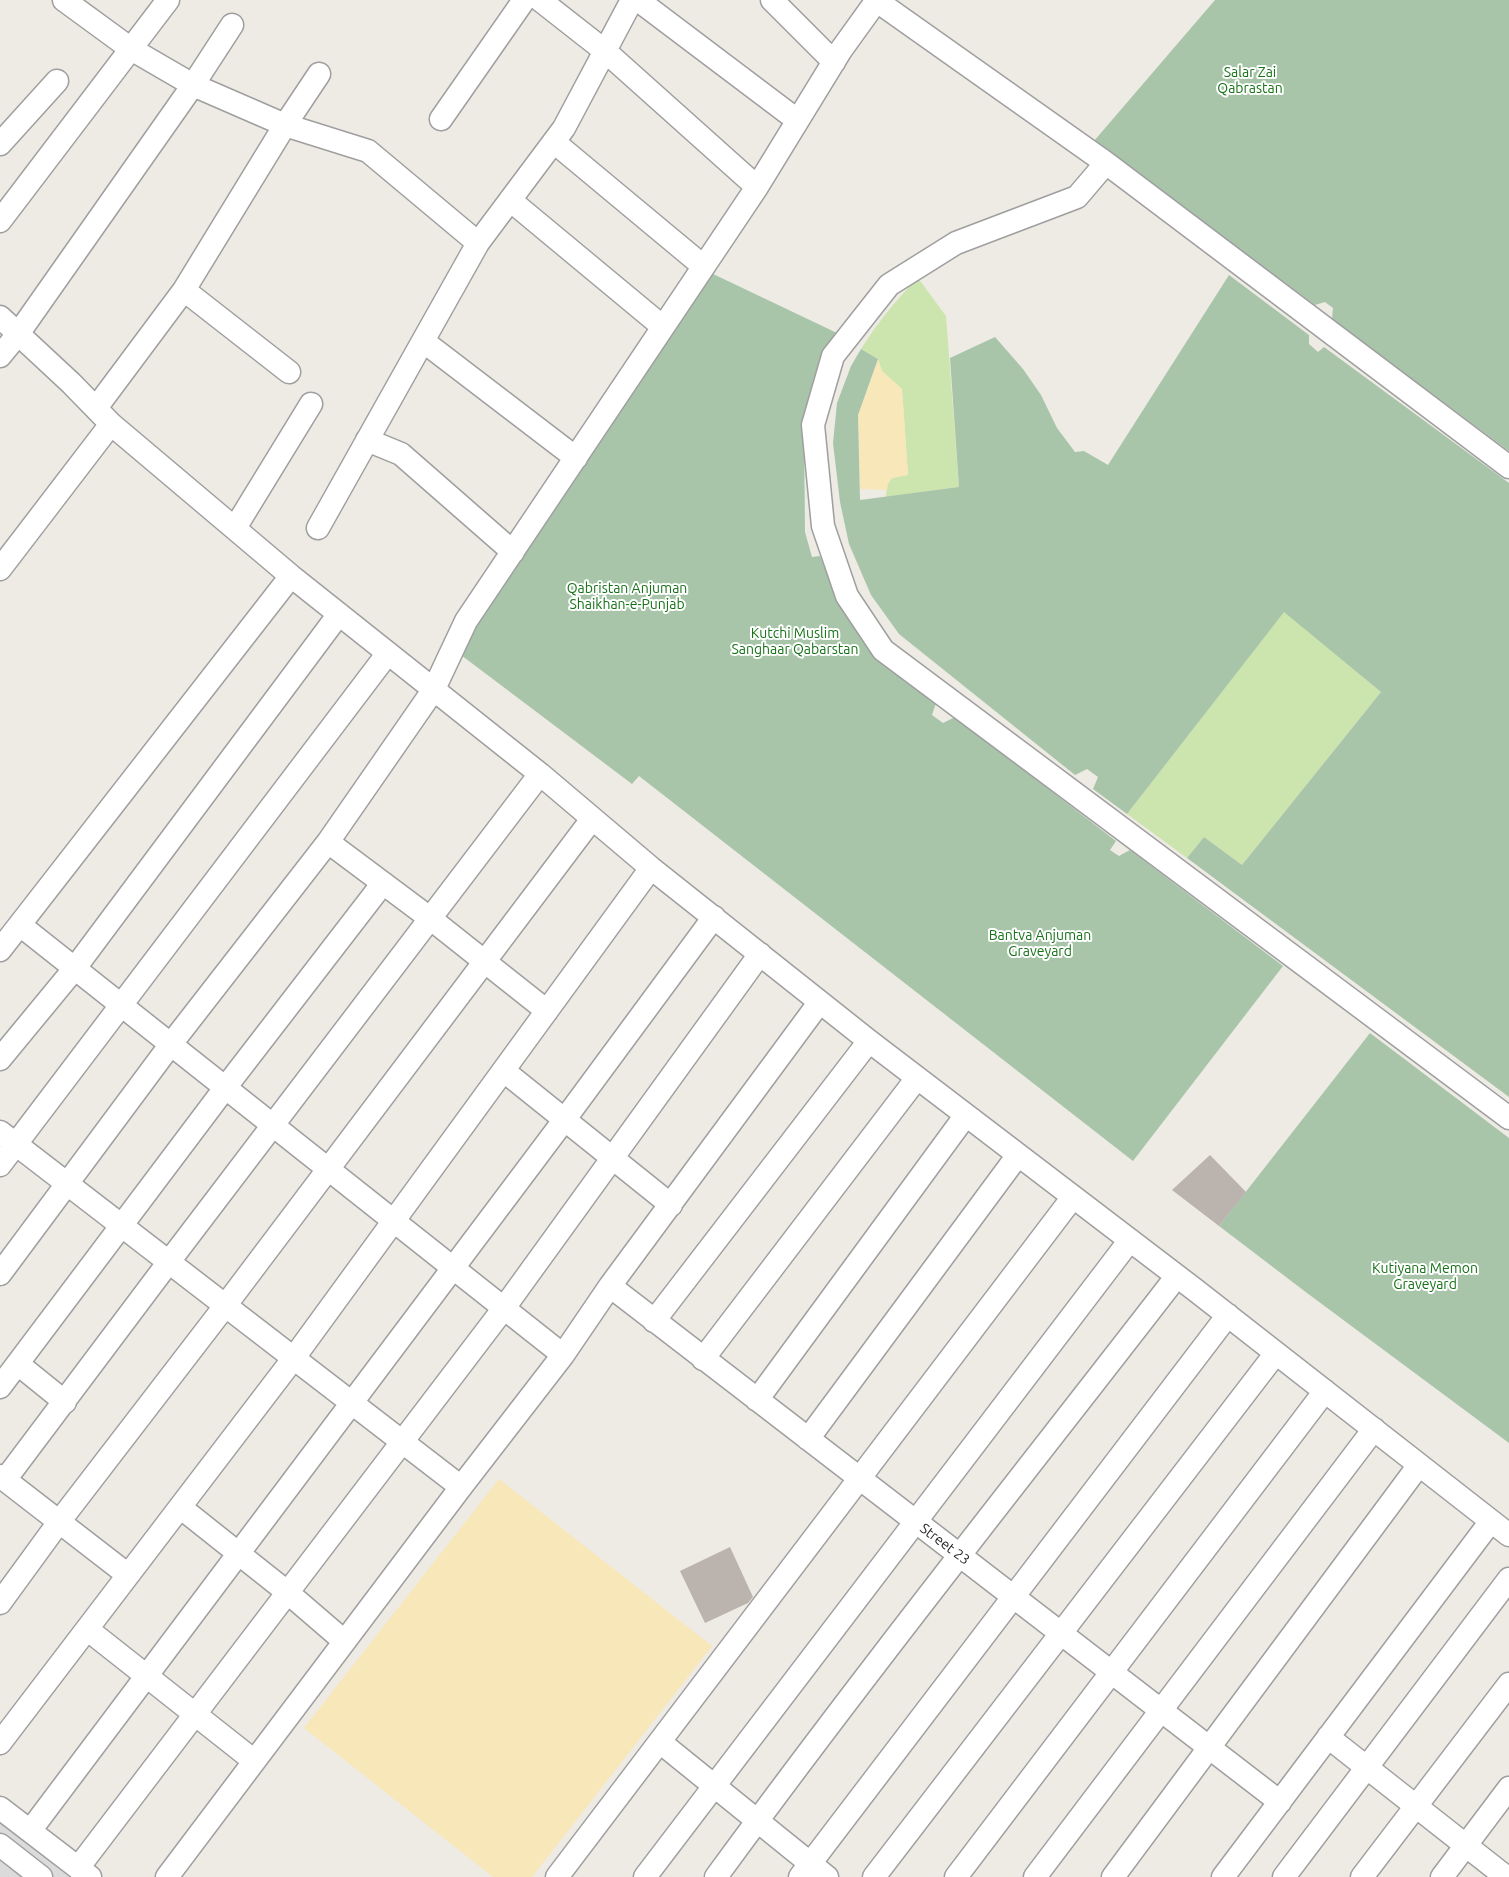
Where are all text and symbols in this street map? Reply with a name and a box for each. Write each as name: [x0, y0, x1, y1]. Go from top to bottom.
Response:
park label: Salar Zai Qabrastan: [1217, 64, 1283, 96]
park label: Qabristan Anjuman Shaikhan-e-Punjab: [567, 580, 687, 612]
park label: Kutchi Muslim Sanghaar Qabarstan: [732, 625, 858, 658]
park label: Bantva Anjuman Graveyard: [989, 927, 1091, 960]
park label: Kutiyana Memon Graveyard: [1372, 1260, 1478, 1292]
street label: Street 23: [917, 1520, 973, 1568]

